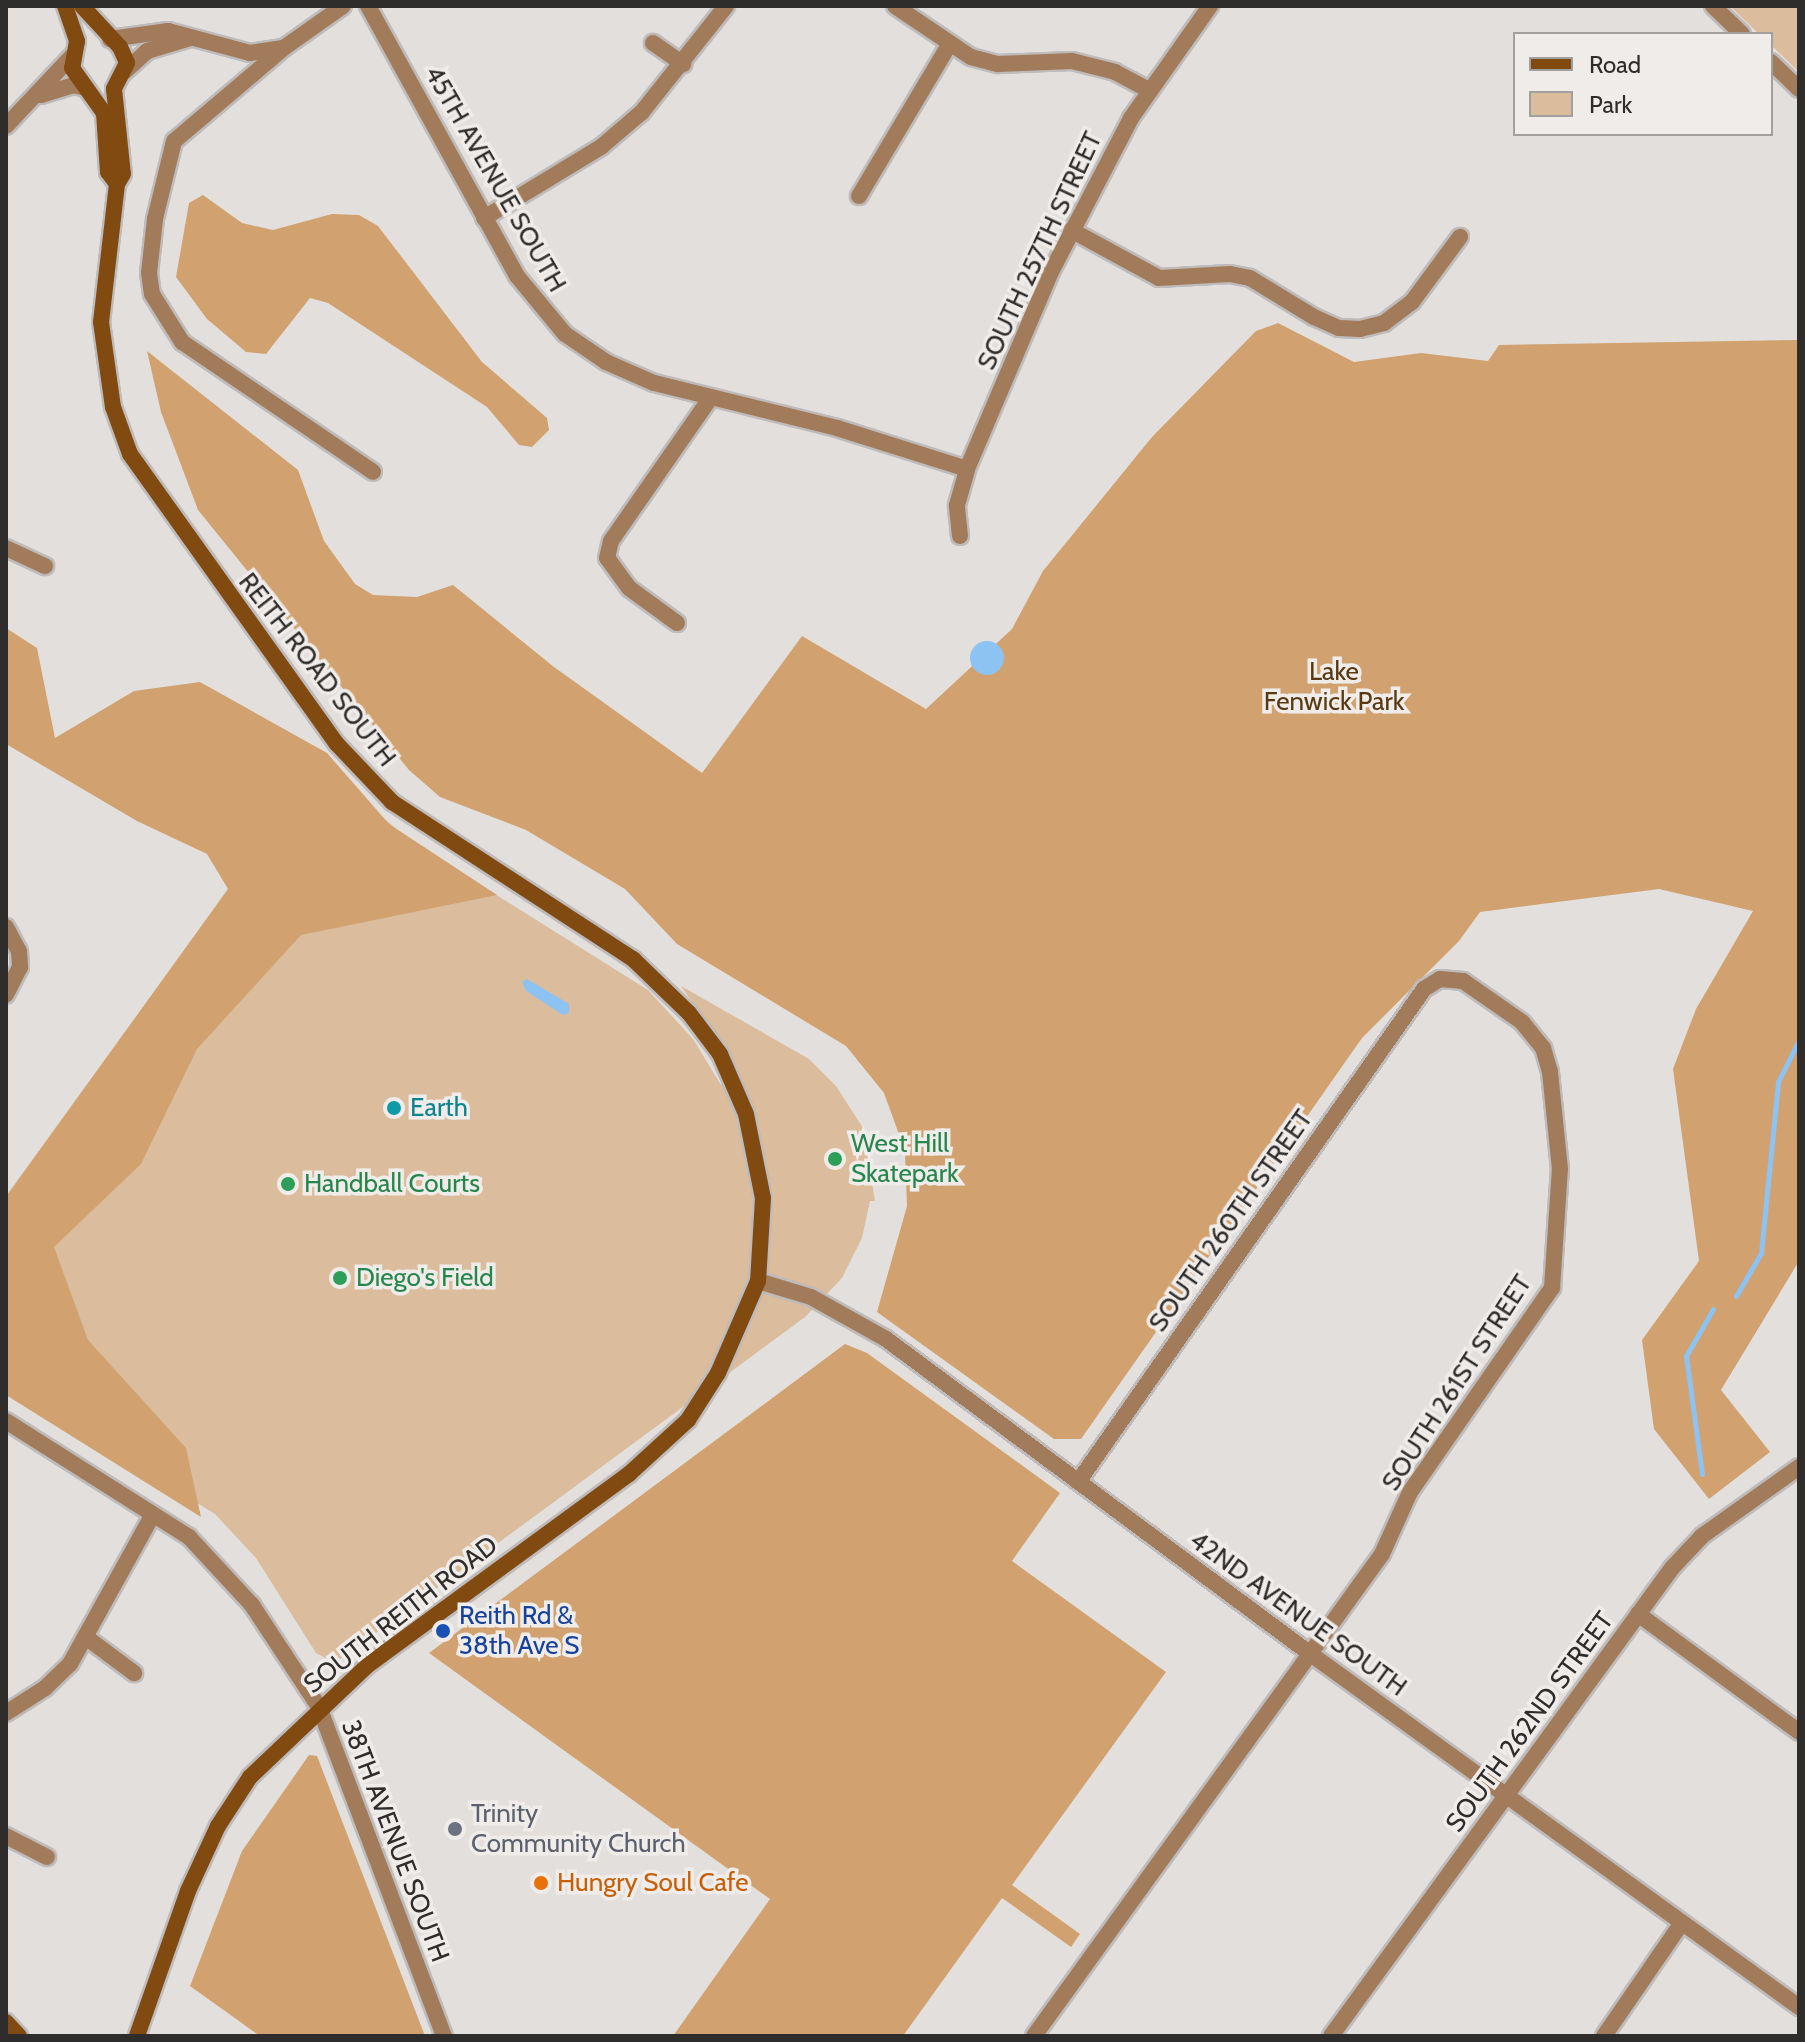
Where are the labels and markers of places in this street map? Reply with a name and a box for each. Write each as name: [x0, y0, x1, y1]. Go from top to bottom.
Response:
place label: Earth: [410, 1092, 468, 1124]
marker: Earth: [385, 1099, 403, 1117]
place label: West Hill Skatepark: [851, 1128, 959, 1190]
marker: West Hill Skatepark: [826, 1150, 844, 1168]
place label: Handball Courts: [304, 1168, 480, 1200]
marker: Handball Courts: [279, 1175, 297, 1193]
place label: Diego's Field: [356, 1262, 494, 1294]
marker: Diego's Field: [331, 1269, 349, 1287]
place label: Reith Rd & 38th Ave S: [459, 1600, 580, 1662]
marker: Reith Rd & 38th Ave S: [434, 1622, 452, 1640]
place label: Trinity Community Church: [471, 1798, 685, 1860]
marker: Trinity Community Church: [446, 1820, 464, 1838]
place label: Hungry Soul Cafe: [557, 1867, 748, 1899]
marker: Hungry Soul Cafe: [532, 1874, 550, 1892]

